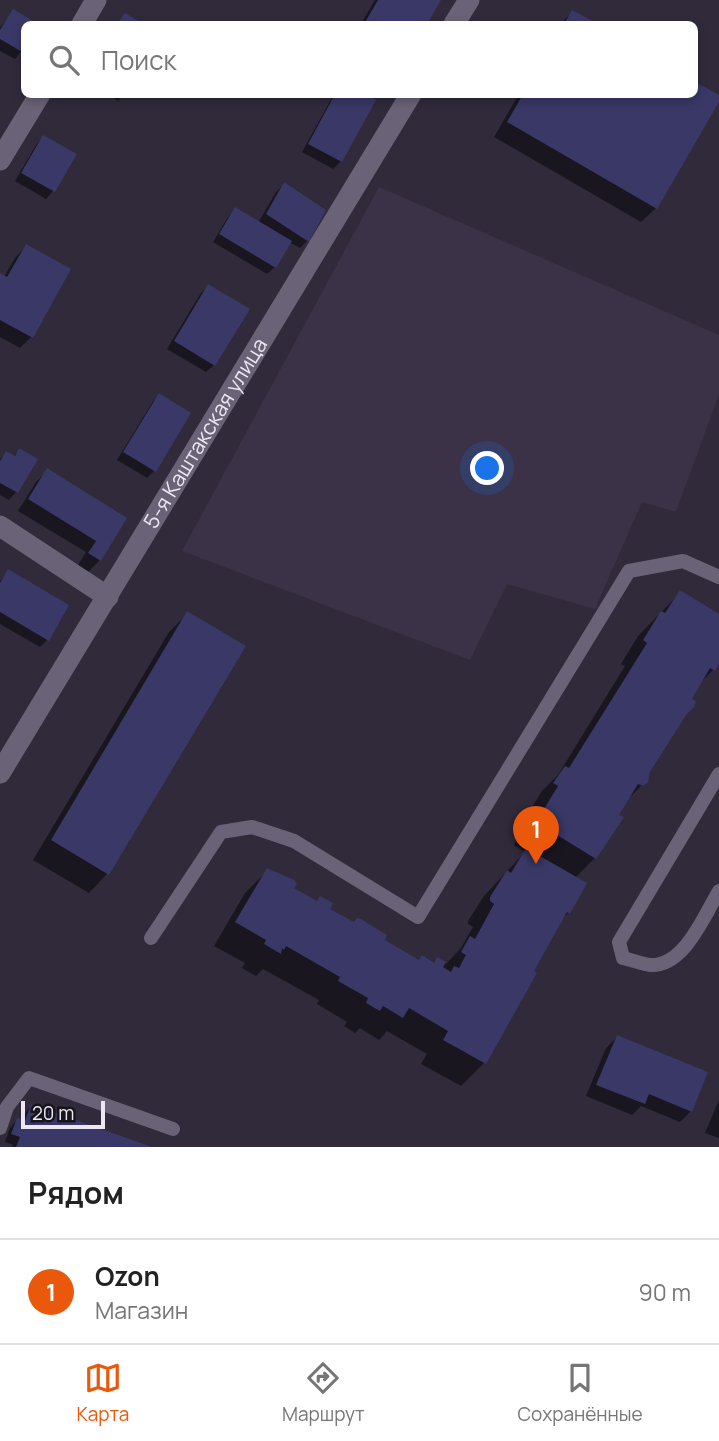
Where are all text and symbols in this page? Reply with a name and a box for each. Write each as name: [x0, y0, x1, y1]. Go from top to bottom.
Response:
search box: [21, 21, 698, 98]
icon: search: [45, 41, 83, 79]
text: Поиск: [101, 42, 176, 78]
street label: 5-я Каштакская улица: [136, 332, 273, 533]
your location: [470, 451, 504, 485]
pin: 1: [513, 806, 559, 864]
scale bar: [21, 1098, 105, 1130]
text: 20 m: [32, 1100, 74, 1126]
text: Рядом: [28, 1172, 124, 1213]
text: Ozon: [95, 1258, 160, 1294]
text: 1: [46, 1276, 56, 1308]
text: 90 m: [639, 1276, 691, 1308]
text: Магазин: [95, 1294, 188, 1326]
tab: Карта: [76, 1359, 129, 1427]
tab: Маршрут: [282, 1359, 365, 1427]
tab: Сохранённые: [518, 1359, 643, 1427]

